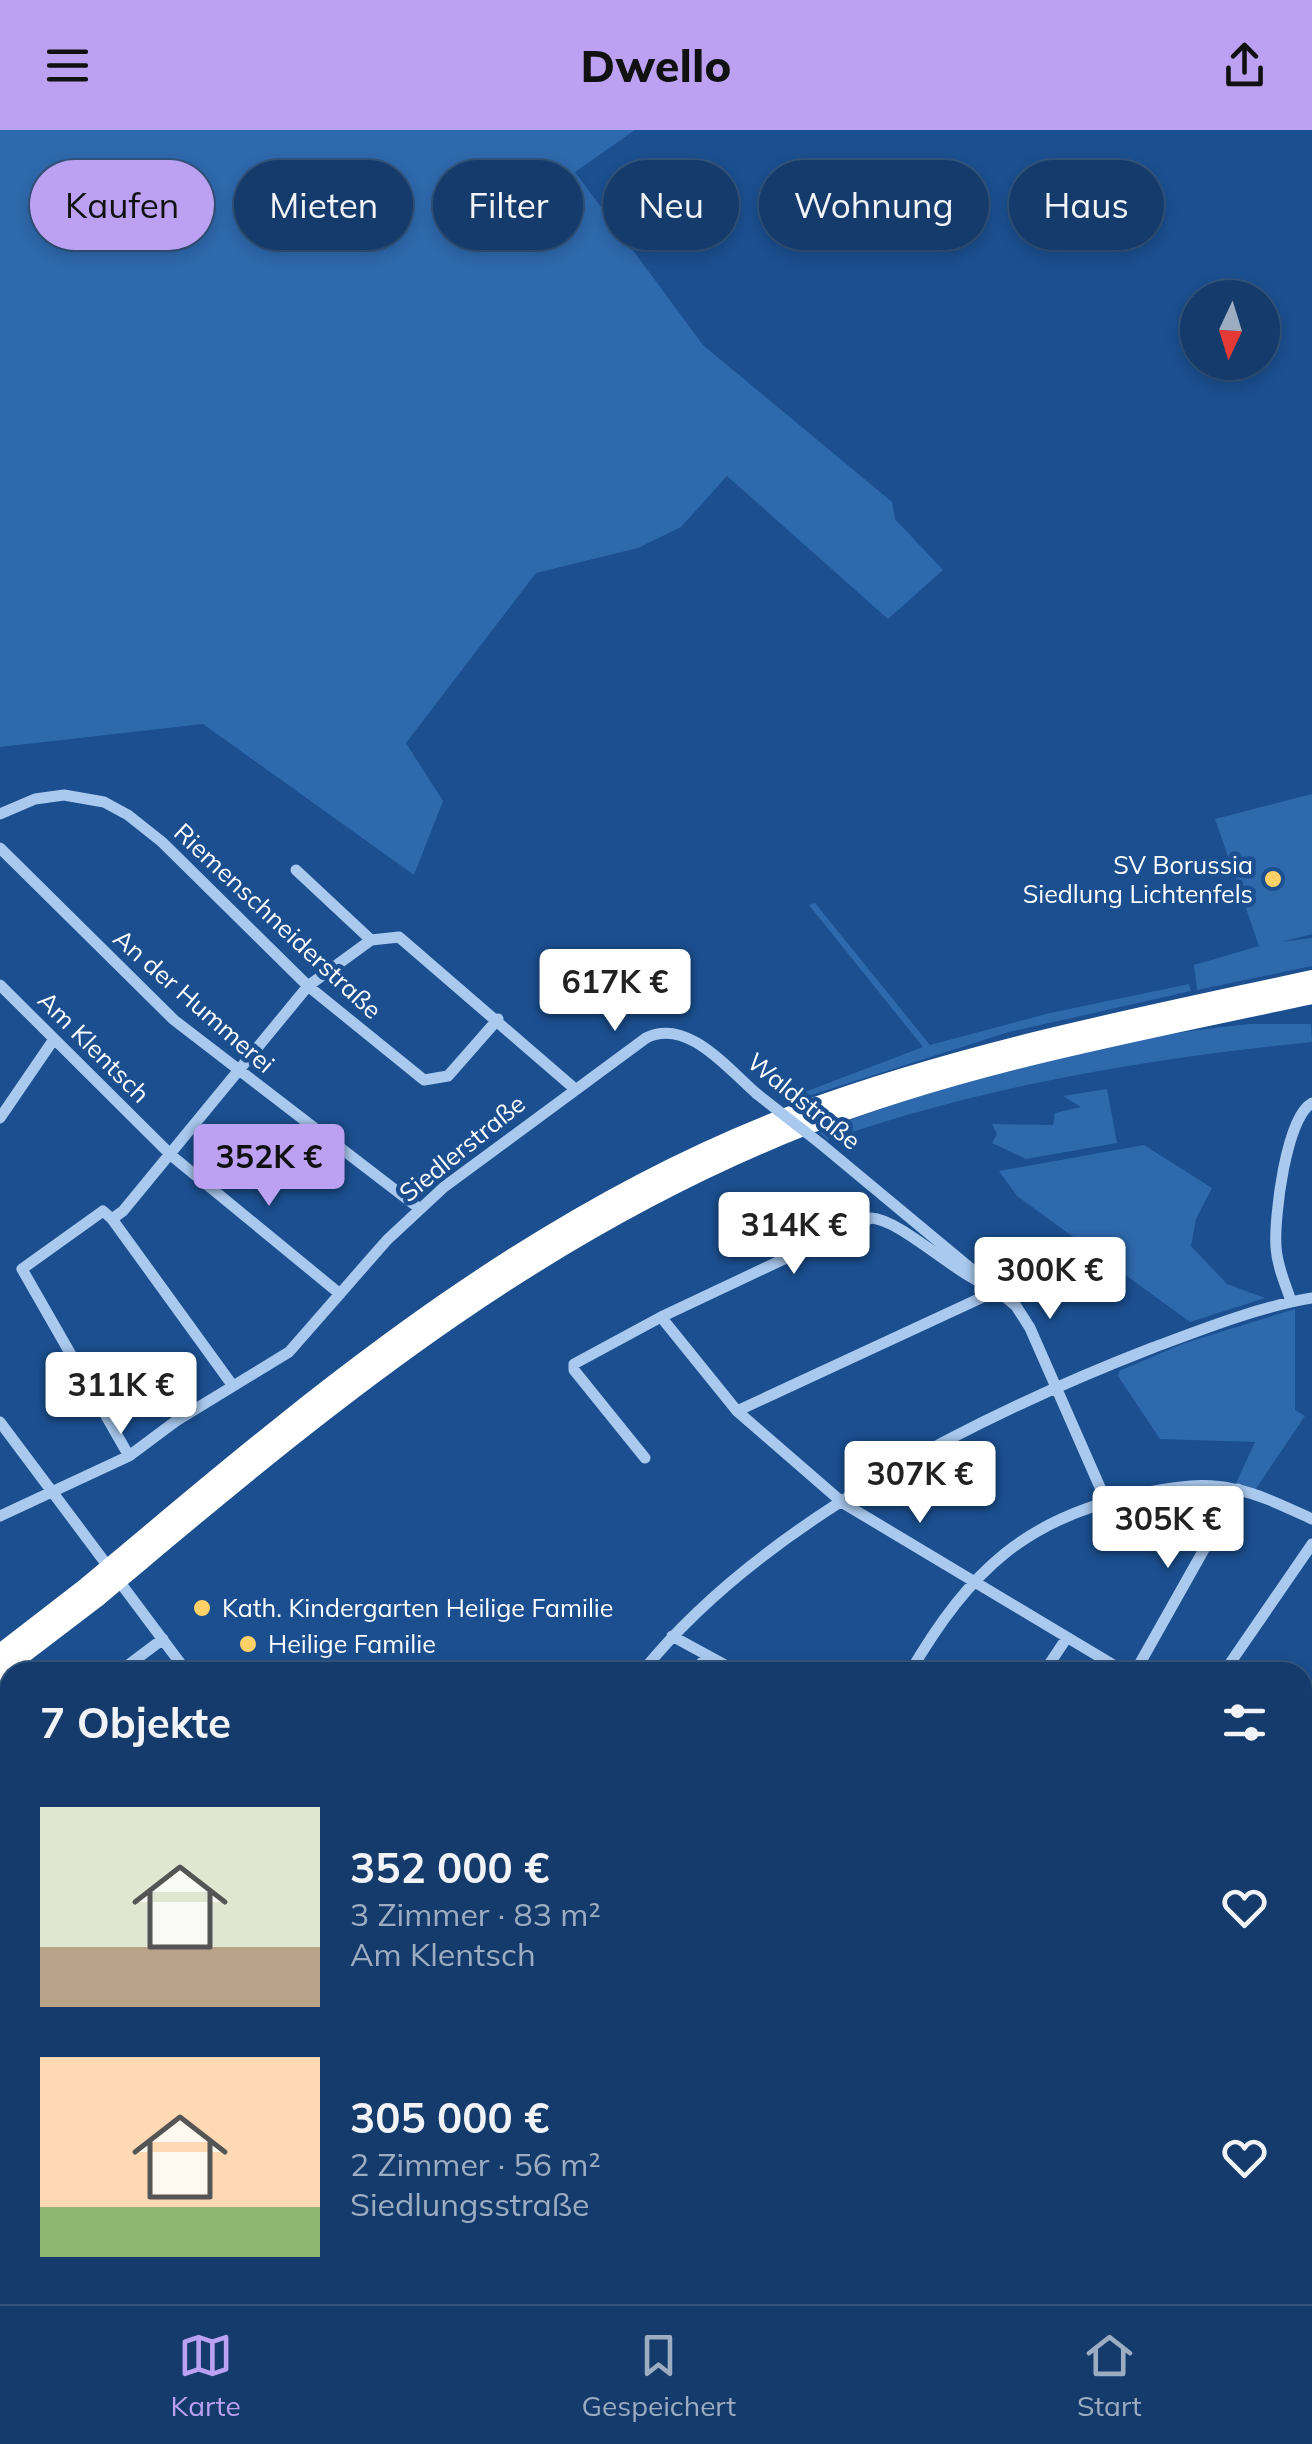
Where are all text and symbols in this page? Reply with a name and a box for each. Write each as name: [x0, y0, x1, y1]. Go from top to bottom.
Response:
text: Dwello: [581, 37, 731, 93]
icon: menu: [40, 38, 95, 93]
icon: share: [1217, 38, 1272, 93]
chip: Kaufen: [30, 160, 214, 250]
chip: Mieten: [234, 160, 413, 250]
chip: Filter: [433, 160, 583, 250]
chip: Neu: [603, 160, 739, 250]
chip: Wohnung: [759, 160, 989, 250]
chip: Haus: [1009, 160, 1164, 250]
north arrow: [1180, 280, 1280, 380]
map controls: [1180, 280, 1280, 380]
street label: Riemenschneiderstraße: [168, 816, 389, 1025]
place label: SV Borussia Siedlung Lichtenfels: [1023, 849, 1253, 909]
marker: SV Borussia Siedlung Lichtenfels: [1262, 868, 1284, 890]
street label: An der Hummerei: [107, 922, 281, 1079]
pin: 617K €: [534, 949, 696, 1034]
text: 617K €: [562, 961, 668, 1001]
street label: Am Klentsch: [32, 984, 157, 1109]
street label: Waldstraße: [741, 1046, 867, 1156]
street label: Siedlerstraße: [392, 1087, 531, 1208]
pin: 352K €: [188, 1124, 350, 1209]
text: 352K €: [216, 1136, 322, 1176]
pin: 314K €: [713, 1192, 875, 1277]
text: 314K €: [741, 1204, 847, 1244]
pin: 300K €: [969, 1237, 1131, 1322]
text: 300K €: [997, 1249, 1103, 1289]
pin: 311K €: [40, 1352, 202, 1437]
text: 311K €: [68, 1364, 174, 1404]
pin: 307K €: [839, 1441, 1001, 1526]
text: 307K €: [867, 1453, 973, 1493]
pin: 305K €: [1087, 1486, 1249, 1571]
text: 305K €: [1115, 1498, 1221, 1538]
place label: Kath. Kindergarten Heilige Familie: [222, 1592, 613, 1623]
marker: Kath. Kindergarten Heilige Familie: [191, 1597, 213, 1619]
place label: Heilige Familie: [268, 1628, 436, 1659]
marker: Heilige Familie: [237, 1633, 259, 1655]
icon: filters: [1217, 1695, 1272, 1750]
text: 7 Objekte: [40, 1696, 231, 1749]
text: 352 000 €: [350, 1841, 549, 1894]
icon: home: [120, 1847, 240, 1967]
icon: heart: [1217, 1880, 1272, 1935]
text: 3 Zimmer · 83 m²: [350, 1894, 601, 1934]
text: Am Klentsch: [350, 1934, 536, 1974]
text: 305 000 €: [350, 2091, 549, 2144]
icon: home: [120, 2097, 240, 2217]
icon: heart: [1217, 2130, 1272, 2185]
text: 2 Zimmer · 56 m²: [350, 2144, 601, 2184]
text: Siedlungsstraße: [350, 2184, 589, 2224]
tab: Karte: [170, 2328, 241, 2423]
tab: Gespeichert: [582, 2328, 736, 2423]
tab: Start: [1077, 2328, 1142, 2423]

